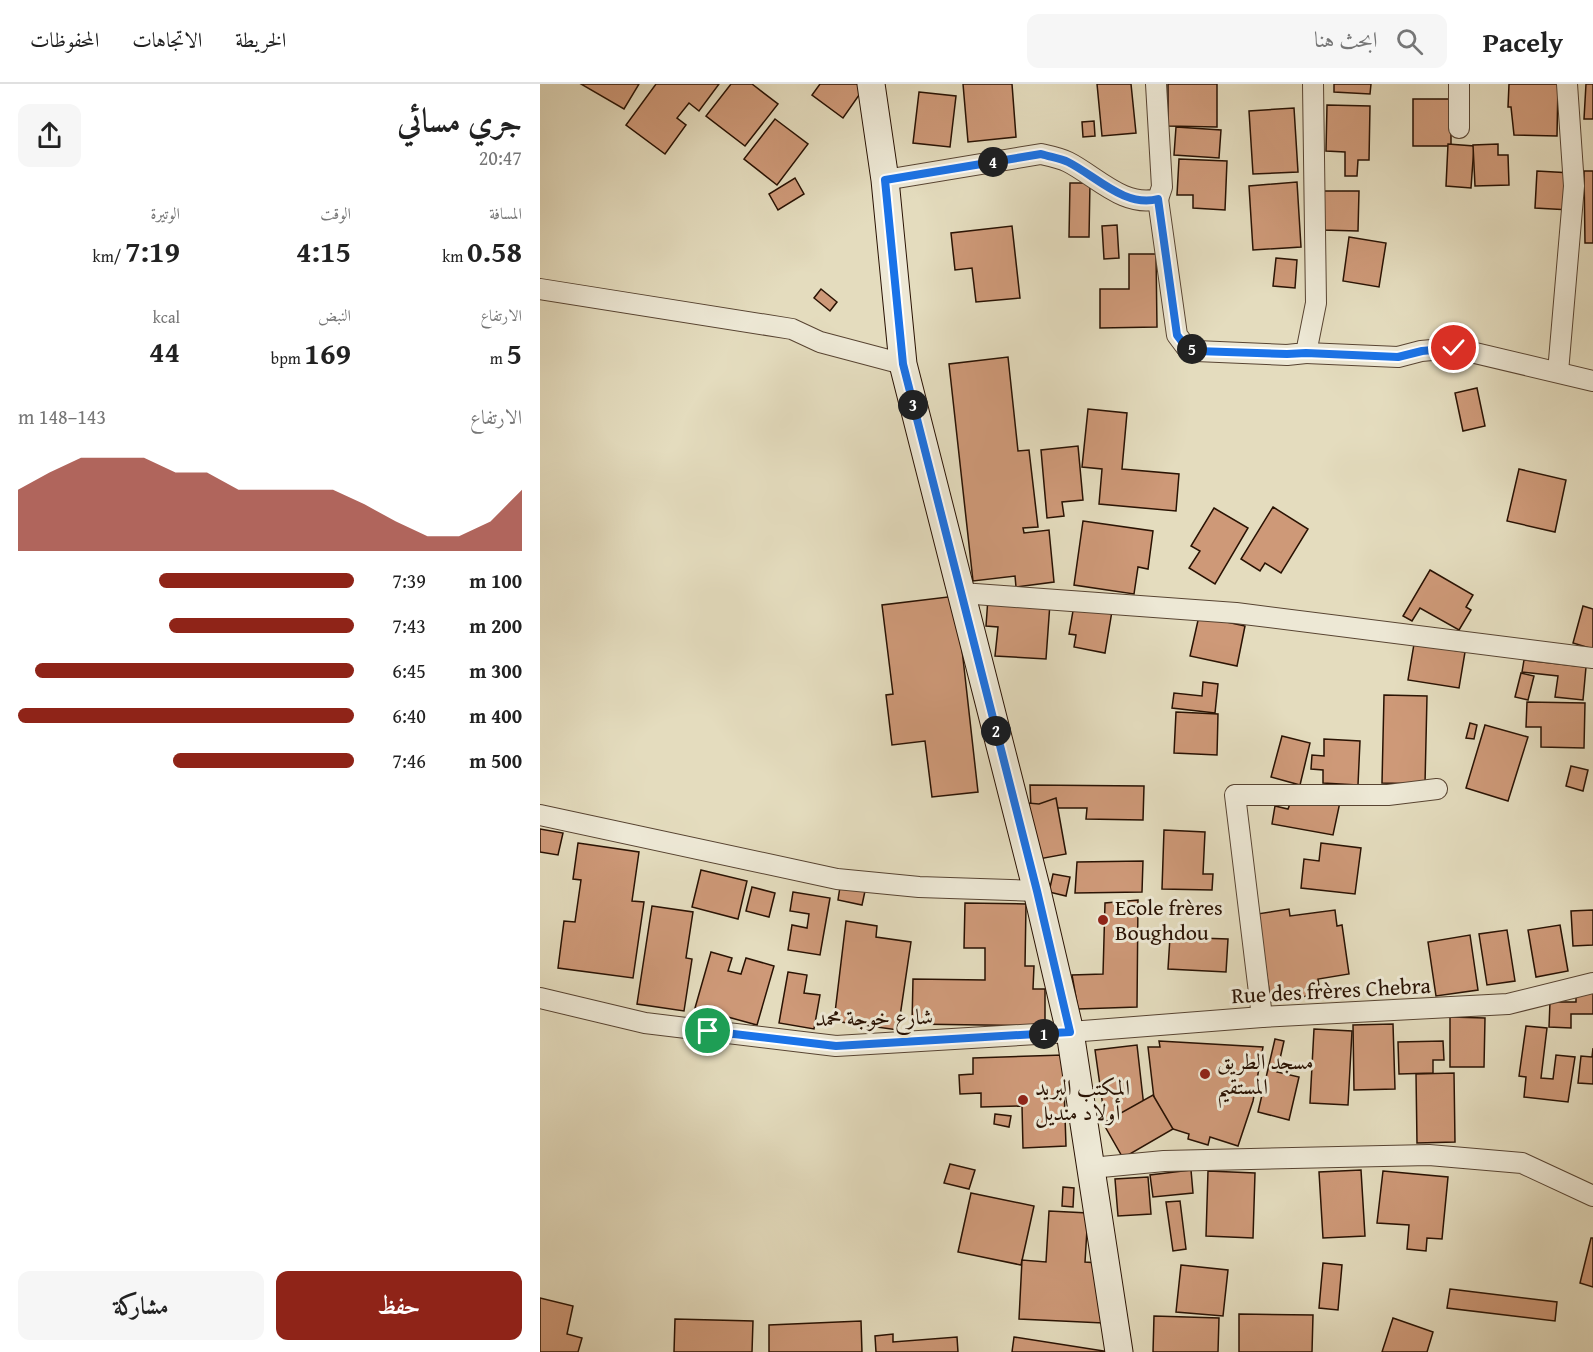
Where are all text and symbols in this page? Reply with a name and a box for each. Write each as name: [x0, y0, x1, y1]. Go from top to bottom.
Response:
search box: [1027, 14, 1447, 68]
text: Pacely: [1483, 21, 1563, 62]
text: ابحث هنا: [1314, 23, 1378, 55]
text: المحفوظات: [30, 24, 99, 55]
text: الاتجاهات: [132, 24, 202, 55]
text: الخريطة: [235, 24, 286, 55]
icon: search: [1393, 25, 1426, 58]
text: جري مسائي: [397, 96, 522, 144]
button: share: [18, 104, 81, 167]
text: 20:47: [479, 143, 522, 172]
pin: 4: [978, 147, 1008, 177]
text: 4: [989, 150, 997, 174]
text: الوتيرة: [150, 201, 180, 225]
text: الوقت: [320, 201, 351, 225]
text: المسافة: [489, 201, 522, 225]
text: 7:19: [125, 229, 180, 273]
text: 4:15: [296, 229, 351, 273]
text: 0.58: [467, 229, 522, 273]
text: /km: [93, 244, 125, 268]
text: km: [442, 244, 467, 268]
text: النبض: [318, 303, 351, 327]
text: الارتفاع: [480, 303, 522, 327]
text: kcal: [153, 305, 180, 329]
pin: [1428, 322, 1479, 373]
text: 44: [149, 329, 180, 373]
text: 169: [304, 331, 351, 375]
text: 5: [506, 331, 522, 375]
icon: check: [1437, 331, 1470, 364]
pin: 5: [1177, 334, 1207, 364]
text: 5: [1188, 337, 1196, 361]
text: bpm: [271, 346, 304, 370]
text: m: [490, 346, 506, 370]
pin: 3: [898, 390, 928, 420]
text: 3: [909, 393, 917, 417]
text: 143–148 m: [18, 402, 106, 431]
text: الارتفاع: [470, 402, 522, 431]
text: 7:39: [392, 566, 426, 595]
text: 100 m: [469, 566, 522, 595]
text: 7:43: [392, 611, 426, 640]
text: 200 m: [469, 611, 522, 640]
text: 6:45: [392, 656, 426, 685]
text: 300 m: [469, 656, 522, 685]
text: 6:40: [392, 701, 426, 730]
text: 400 m: [469, 701, 522, 730]
pin: 2: [981, 716, 1011, 746]
text: 2: [992, 719, 1000, 743]
text: 7:46: [392, 746, 426, 775]
text: 500 m: [469, 746, 522, 775]
place label: Ecole frères Boughdou: [1115, 891, 1223, 948]
marker: Ecole frères Boughdou: [1096, 913, 1110, 927]
street label: Rue des frères Chebra: [1230, 969, 1432, 1011]
street label: شارع خوجة محمد: [815, 1000, 933, 1037]
pin: [682, 1005, 733, 1056]
icon: arrive: [691, 1014, 724, 1047]
pin: 1: [1029, 1019, 1059, 1049]
text: 1: [1040, 1022, 1048, 1046]
place label: مسجد الطريق المستقيم: [1217, 1045, 1314, 1108]
marker: مسجد الطريق المستقيم: [1198, 1067, 1212, 1081]
place label: المكتب البريد أولاد منديل: [1035, 1071, 1130, 1128]
marker: المكتب البريد أولاد منديل: [1016, 1093, 1030, 1107]
button: مشاركة: [18, 1271, 264, 1340]
button: حفظ: [276, 1271, 522, 1340]

